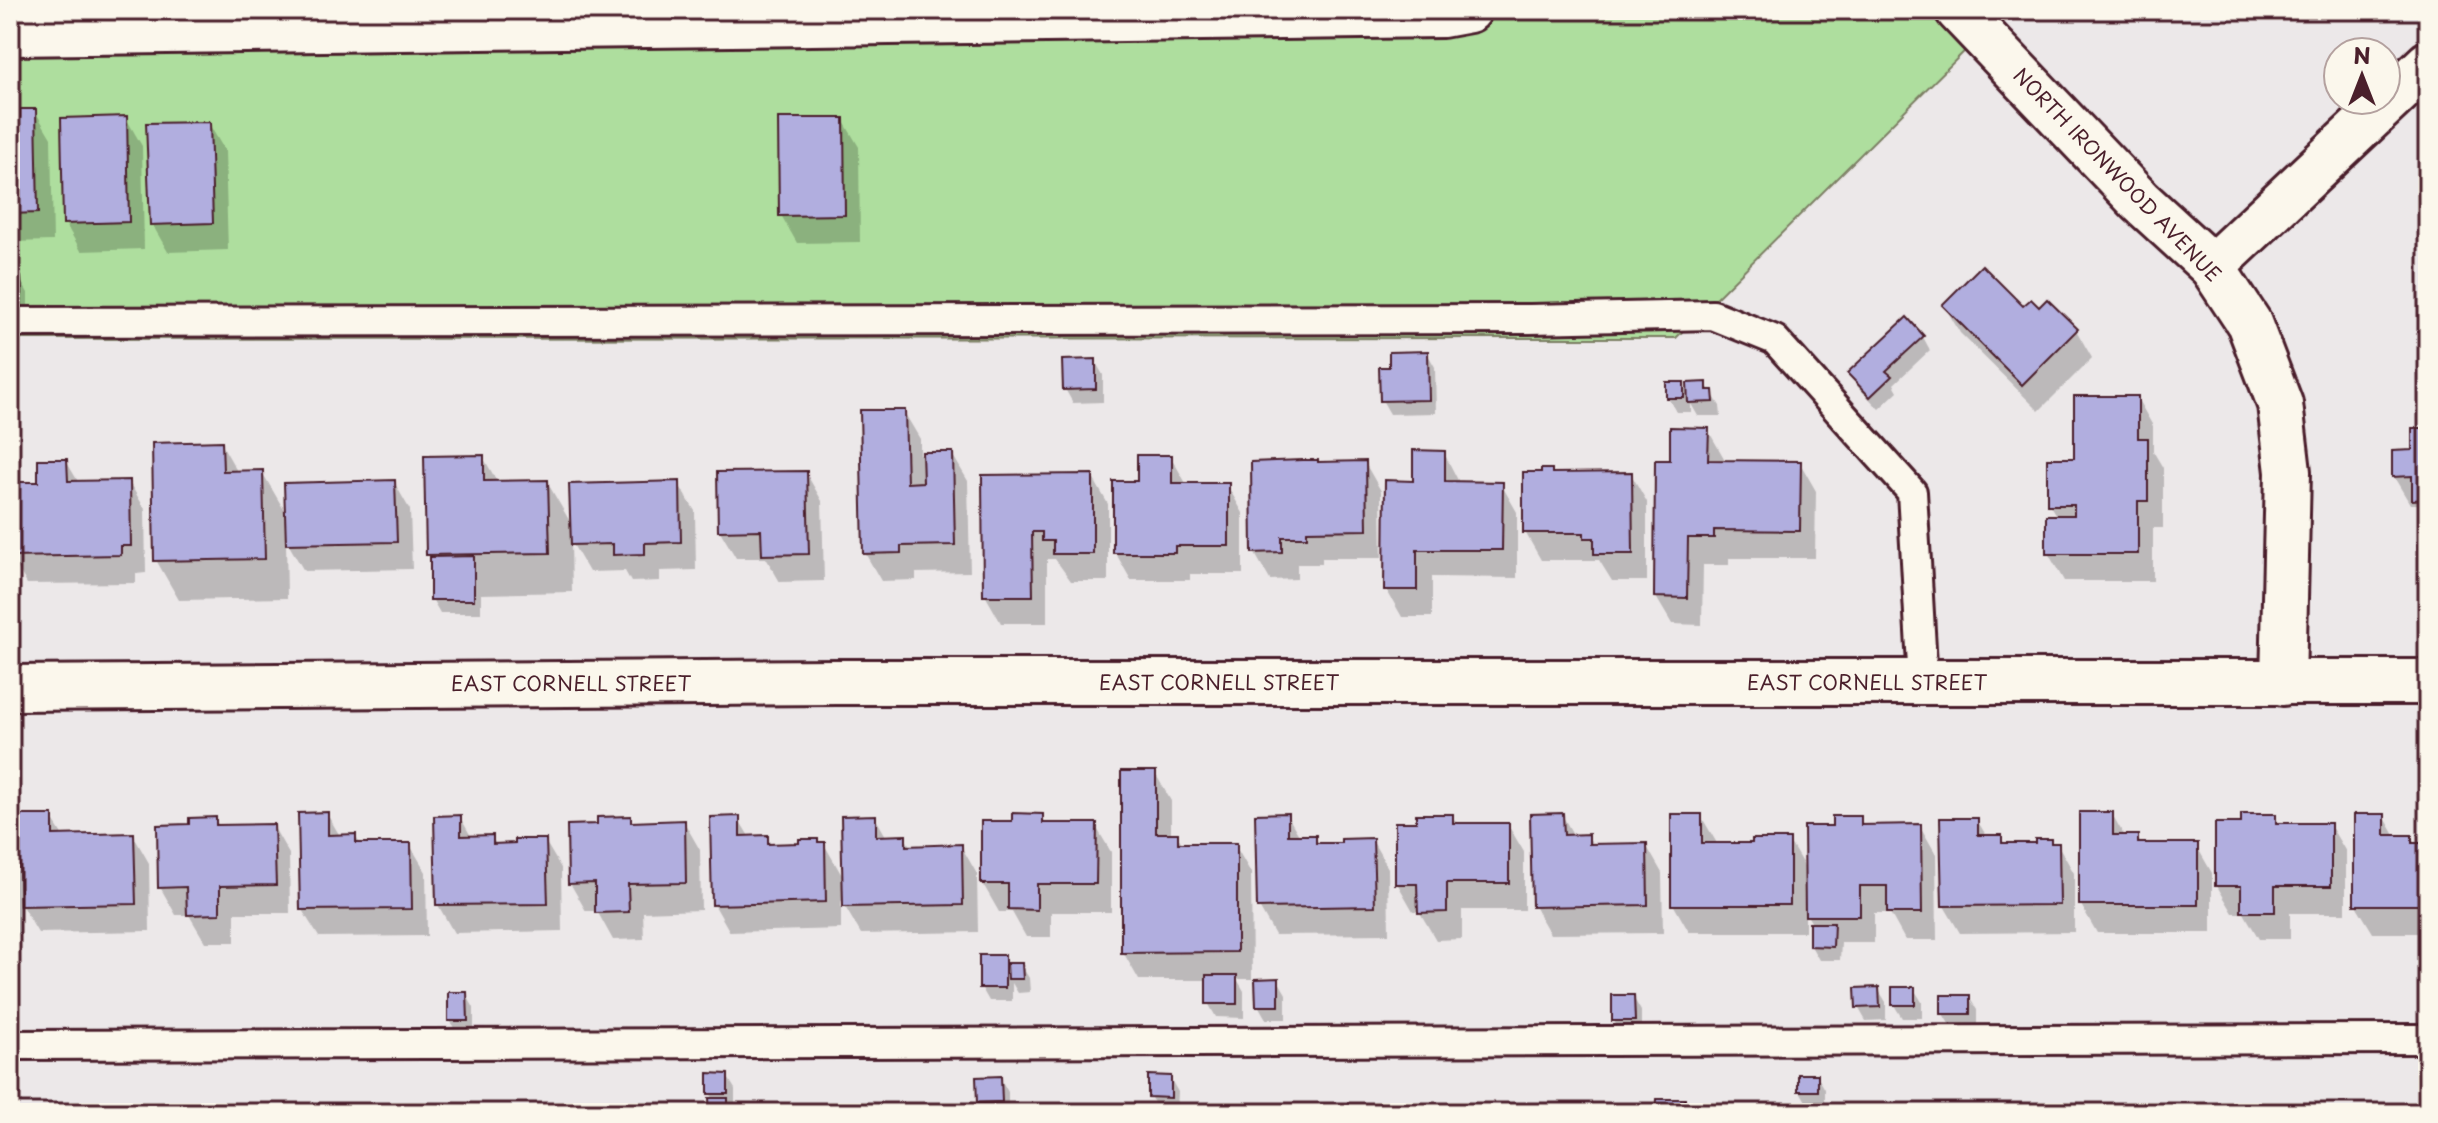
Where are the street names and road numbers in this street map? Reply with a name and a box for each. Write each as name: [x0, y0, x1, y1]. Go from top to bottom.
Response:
street label: NORTH IRONWOOD AVENUE: [2007, 60, 2228, 288]
street label: EAST CORNELL STREET: [1099, 667, 1339, 697]
street label: EAST CORNELL STREET: [1747, 667, 1987, 697]
street label: EAST CORNELL STREET: [451, 668, 691, 698]

